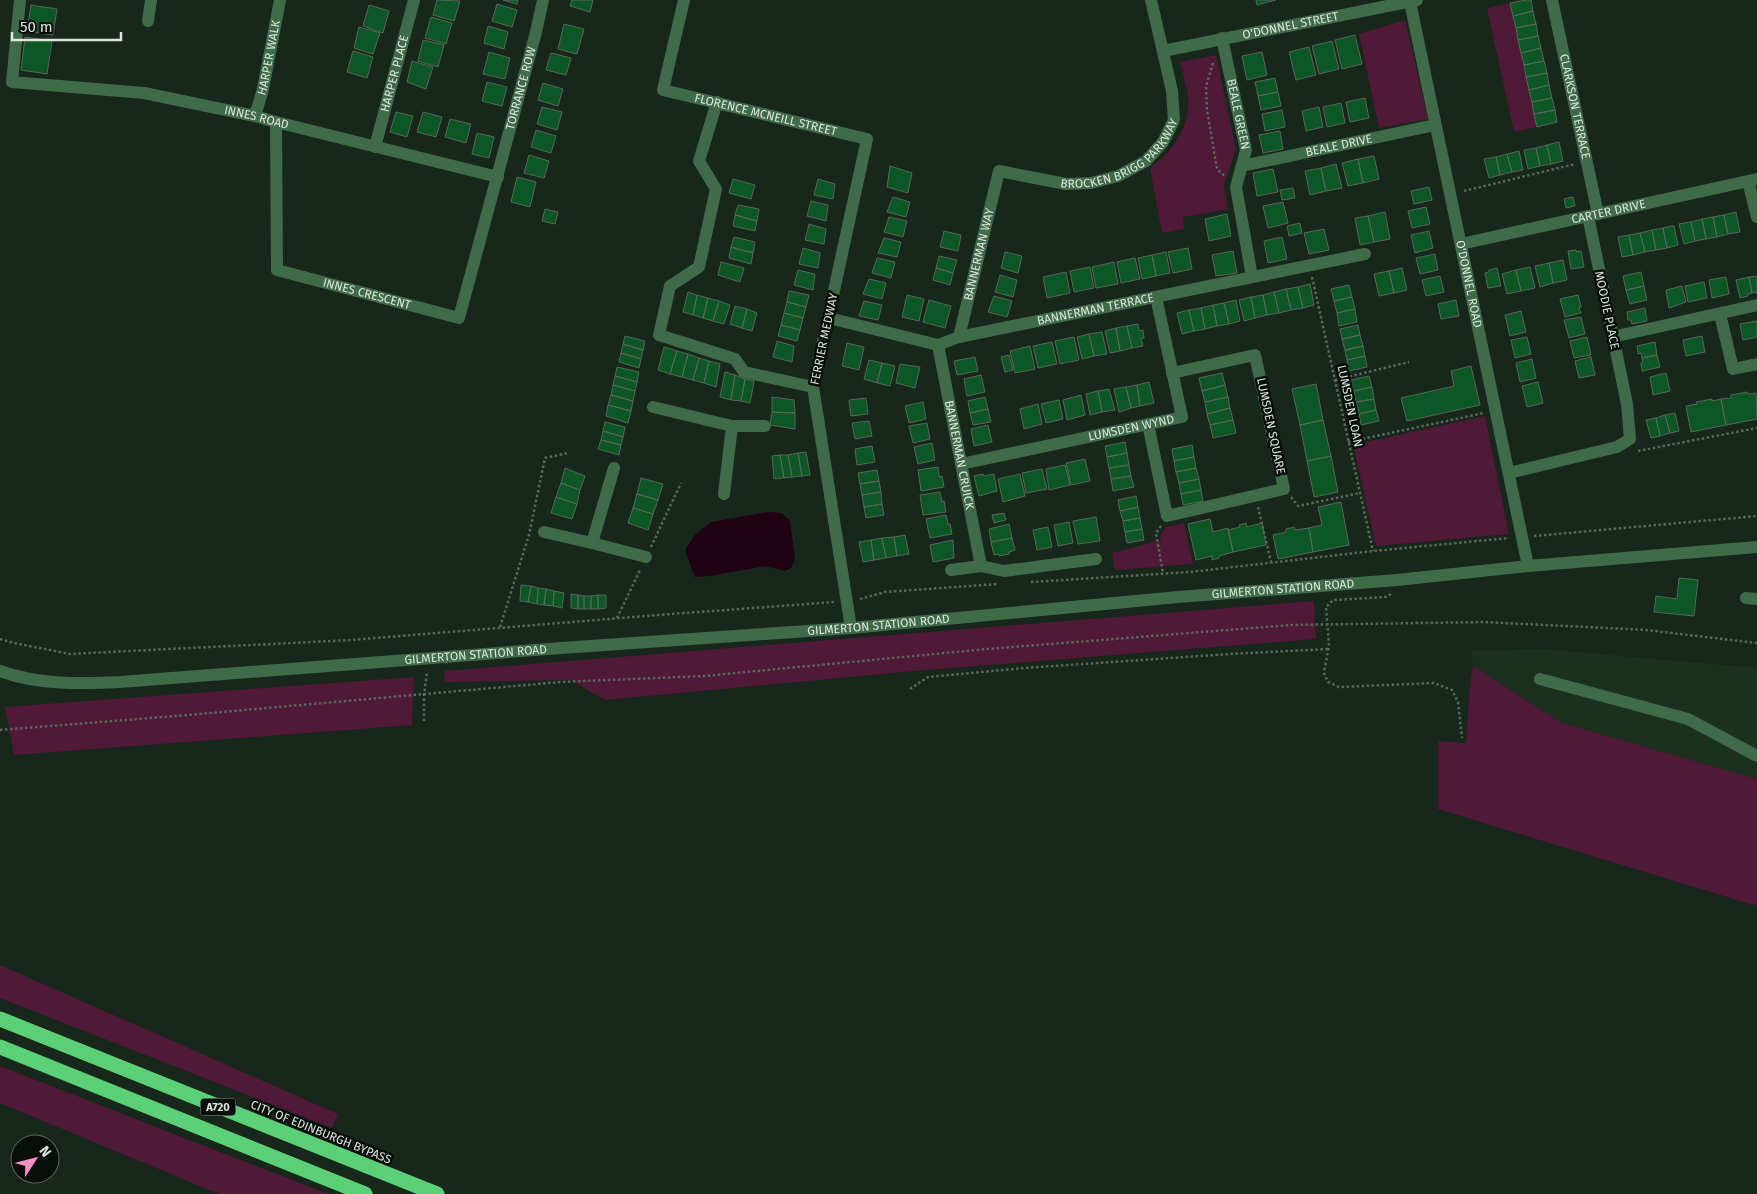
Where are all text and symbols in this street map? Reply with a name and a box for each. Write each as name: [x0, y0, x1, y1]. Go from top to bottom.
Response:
street label: O'DONNEL STREET: [1241, 9, 1341, 42]
scale bar: [12, 10, 121, 42]
text: 50 m: [20, 18, 53, 36]
street label: HARPER WALK: [255, 18, 283, 97]
street label: HARPER PLACE: [378, 34, 411, 114]
street label: TORRANCE ROW: [503, 45, 539, 131]
street label: CLARKSON TERRACE: [1557, 53, 1593, 160]
street label: BEALE GREEN: [1224, 78, 1253, 151]
street label: FLORENCE MCNEILL STREET: [693, 91, 839, 139]
street label: INNES ROAD: [223, 103, 291, 132]
street label: BROCKEN BRIGG PARKWAY: [1059, 116, 1181, 191]
street label: BEALE DRIVE: [1304, 132, 1373, 159]
street label: CARTER DRIVE: [1570, 197, 1647, 227]
street label: BANNERMAN WAY: [961, 206, 997, 302]
street label: O'DONNEL ROAD: [1453, 239, 1485, 329]
street label: MOODIE PLACE: [1592, 270, 1622, 350]
street label: INNES CRESCENT: [321, 275, 413, 312]
street label: BANNERMAN TERRACE: [1036, 290, 1155, 328]
street label: FERRIER MEDWAY: [807, 291, 841, 386]
street label: LUMSDEN LOAN: [1334, 364, 1366, 448]
street label: LUMSDEN SQUARE: [1254, 377, 1288, 475]
street label: BANNERMAN CRUICK: [942, 399, 977, 512]
street label: LUMSDEN WYND: [1087, 412, 1176, 444]
street label: GILMERTON STATION ROAD: [1211, 576, 1355, 601]
street label: GILMERTON STATION ROAD: [807, 612, 951, 638]
street label: GILMERTON STATION ROAD: [404, 642, 548, 667]
street label: CITY OF EDINBURGH BYPASS: [249, 1097, 394, 1167]
road number: A720: [200, 1098, 236, 1116]
north arrow: [10, 1134, 60, 1184]
text: N: [36, 1143, 55, 1160]

